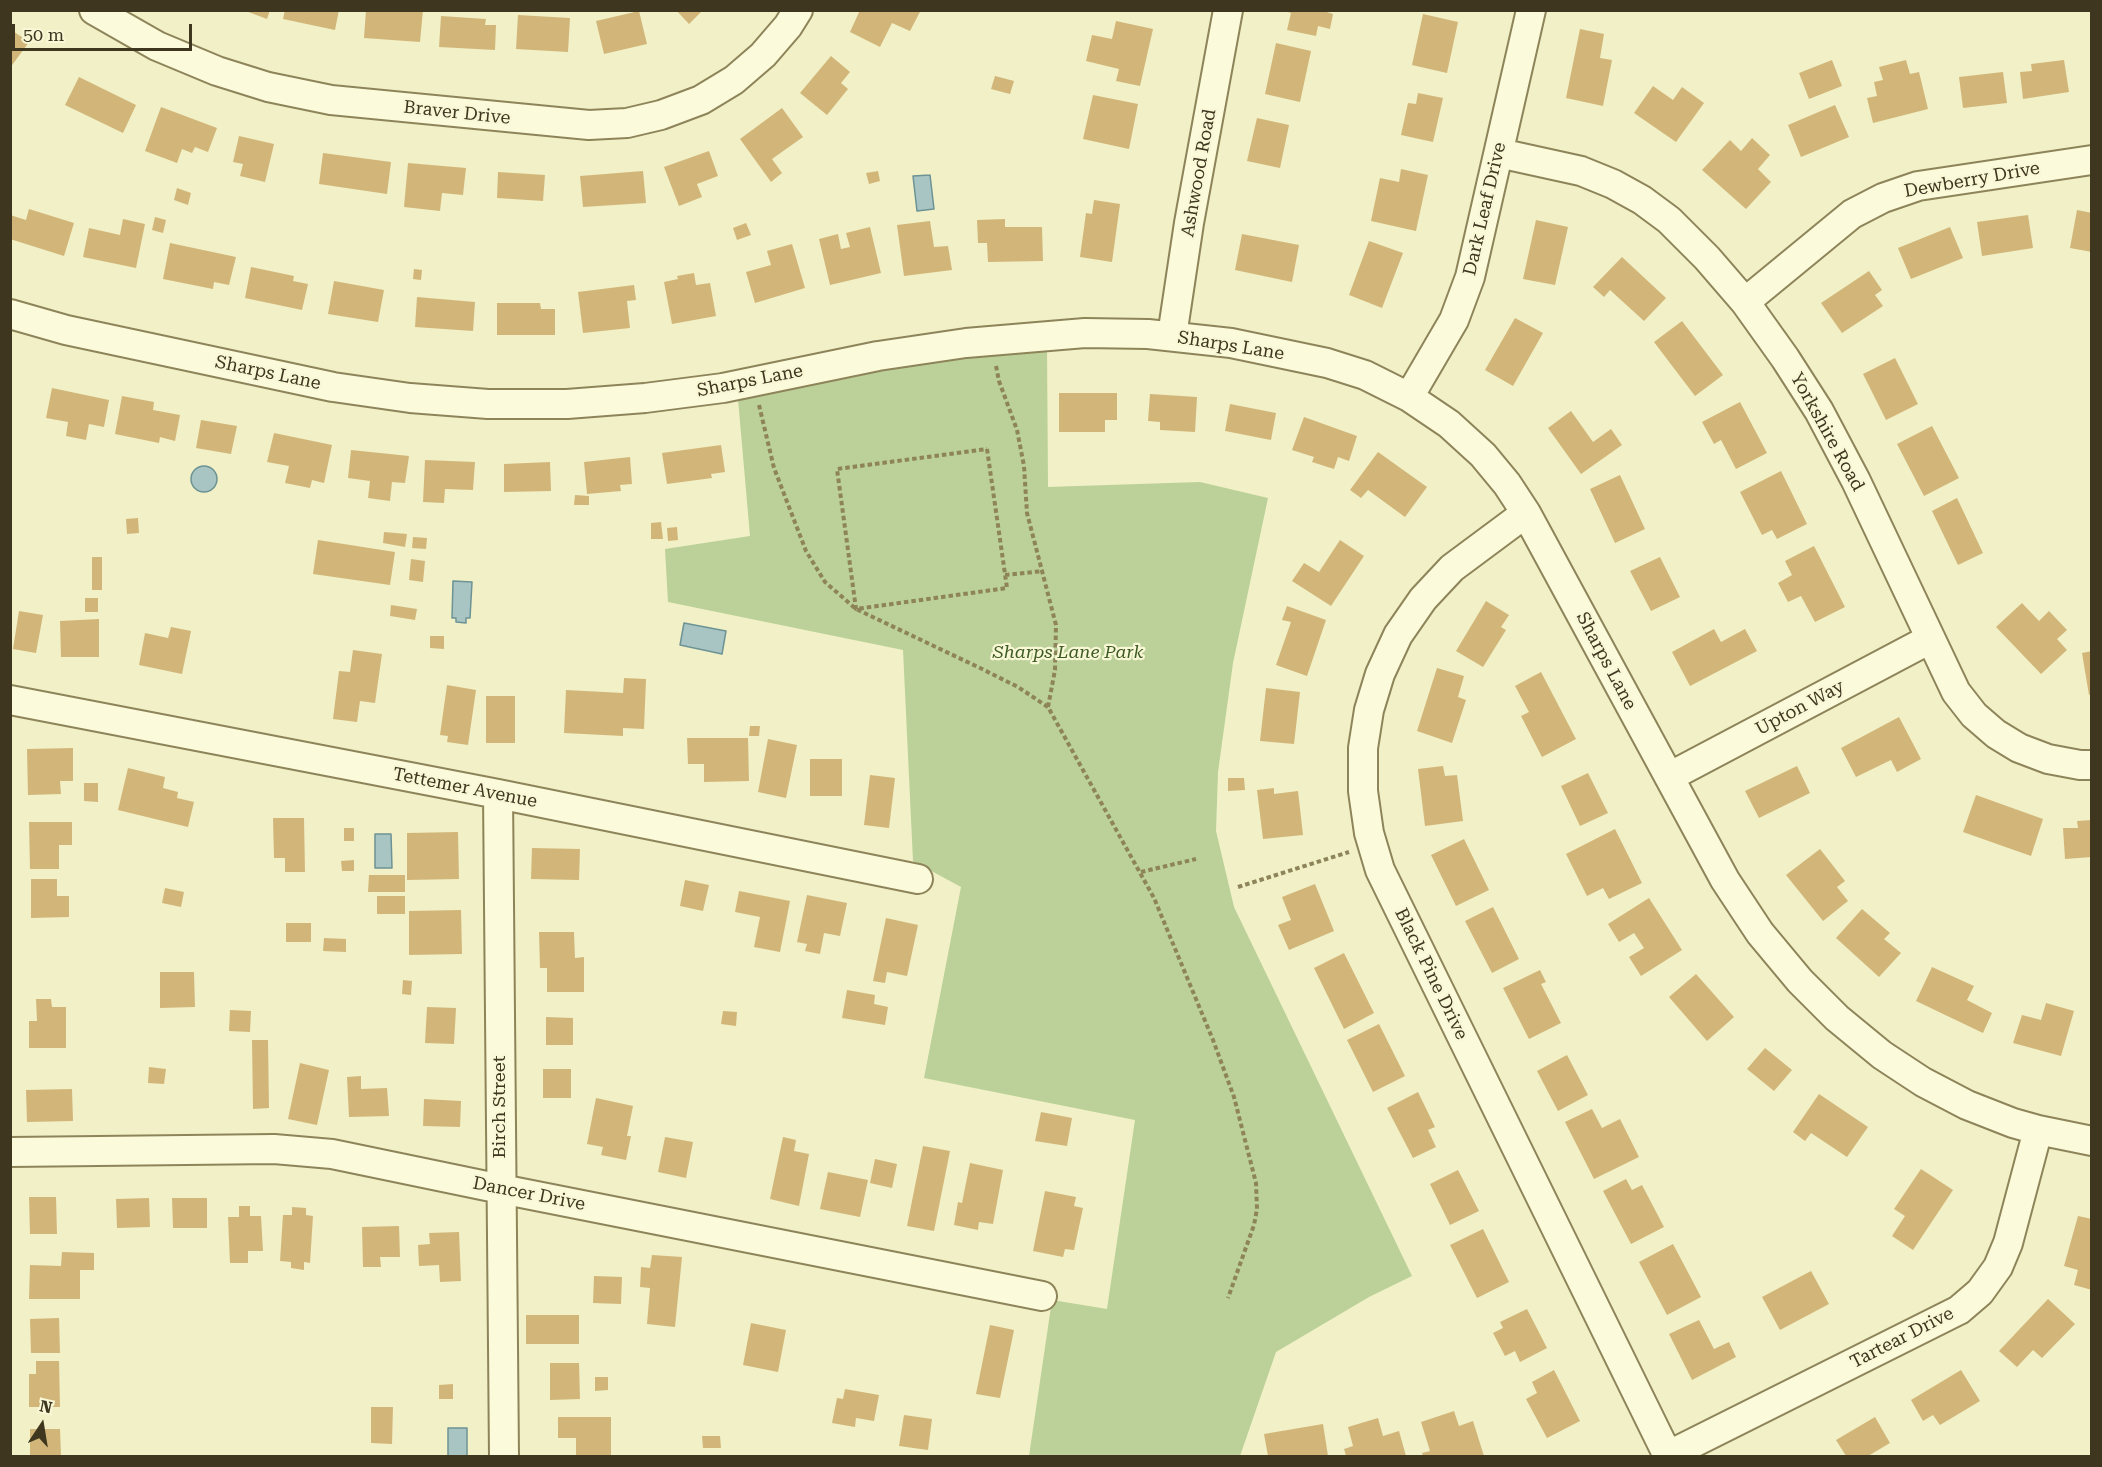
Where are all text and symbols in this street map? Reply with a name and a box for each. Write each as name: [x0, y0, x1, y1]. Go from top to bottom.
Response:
scale bar: [15, 12, 195, 50]
text: 50 m: [23, 24, 64, 45]
street label: Braver Drive: [402, 97, 512, 129]
street label: Ashwood Road: [1177, 107, 1221, 239]
street label: Dark Leaf Drive: [1459, 140, 1511, 278]
street label: Dewberry Drive: [1902, 157, 2042, 203]
street label: Sharps Lane: [1176, 327, 1286, 365]
street label: Sharps Lane: [213, 351, 323, 395]
street label: Sharps Lane: [695, 360, 805, 402]
street label: Yorkshire Road: [1785, 369, 1869, 495]
street label: Sharps Lane: [1571, 608, 1641, 714]
park label: Sharps Lane Park: [993, 642, 1143, 664]
street label: Upton Way: [1752, 676, 1848, 740]
street label: Tettemer Avenue: [391, 763, 539, 813]
street label: Black Pine Drive: [1390, 905, 1472, 1043]
street label: Birch Street: [489, 1056, 511, 1158]
street label: Dancer Drive: [471, 1173, 587, 1215]
street label: Tartear Drive: [1847, 1303, 1957, 1373]
north arrow: [12, 1395, 72, 1455]
text: N: [38, 1396, 54, 1417]

